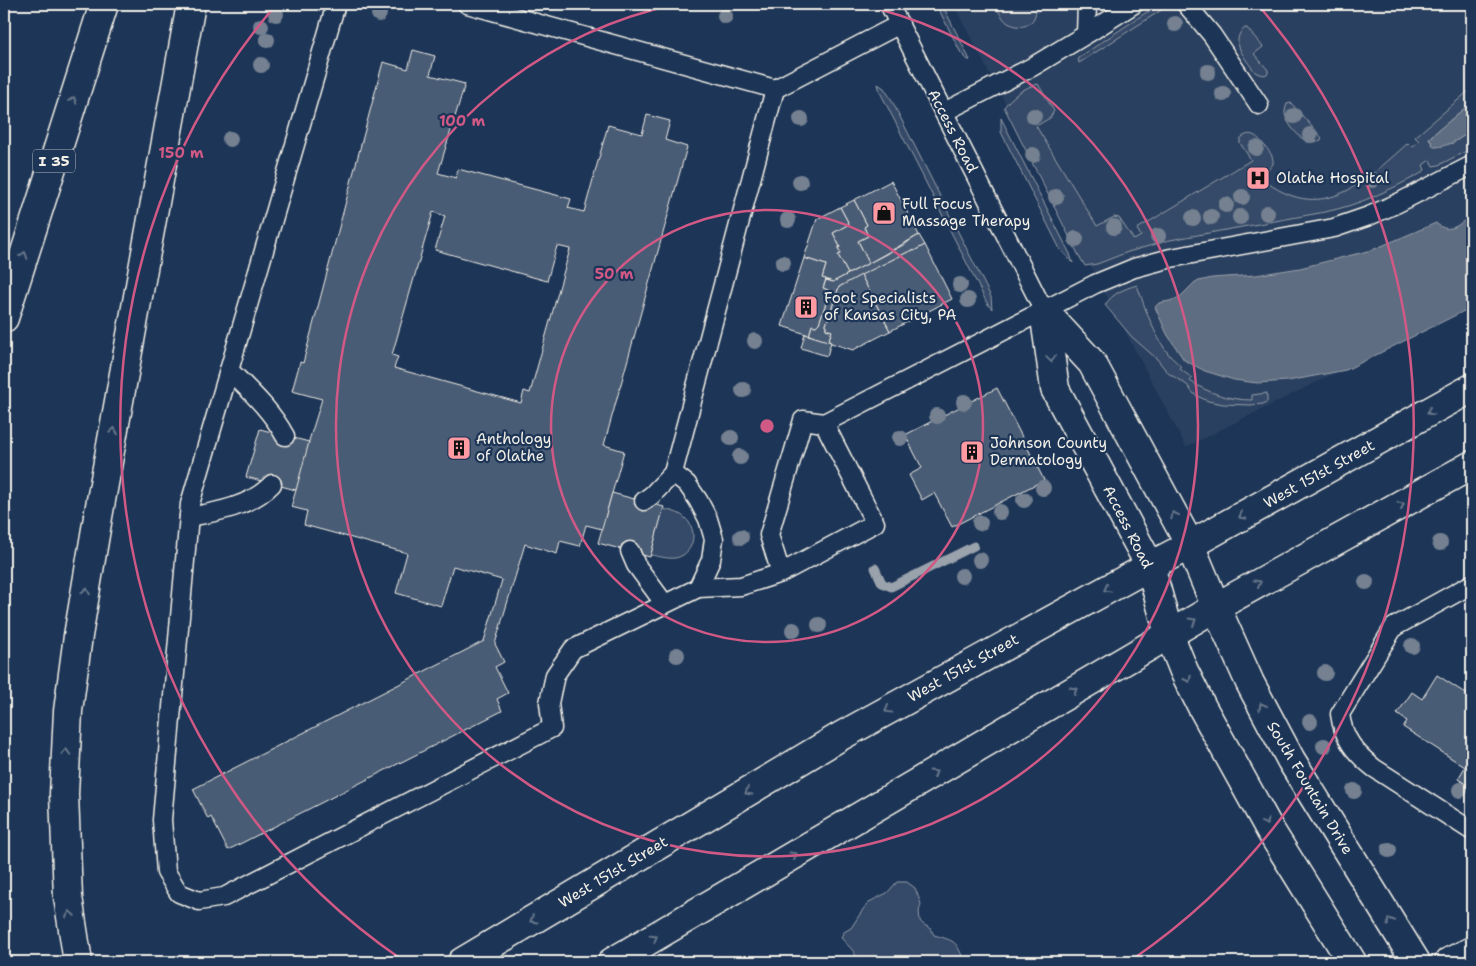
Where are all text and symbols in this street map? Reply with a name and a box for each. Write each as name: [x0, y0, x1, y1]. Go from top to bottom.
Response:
street label: Access Road: [923, 86, 983, 177]
one-way arrow: [68, 96, 78, 104]
text: 100 m: [439, 111, 485, 131]
text: 150 m: [158, 143, 204, 163]
road number: I 35: [33, 150, 75, 172]
hospital icon: Olathe Hospital: [1245, 165, 1271, 191]
place label: Olathe Hospital: [1276, 168, 1389, 188]
place label: Full Focus Massage Therapy: [902, 194, 1030, 231]
shop icon: Full Focus Massage Therapy: [871, 200, 897, 226]
one-way arrow: [18, 251, 28, 259]
text: 50 m: [595, 264, 634, 284]
place label: Foot Specialists of Kansas City, PA: [824, 288, 957, 325]
building icon: Foot Specialists of Kansas City, PA: [793, 294, 819, 320]
one-way arrow: [1045, 356, 1056, 364]
one-way arrow: [1426, 406, 1435, 416]
centre of rings: [758, 417, 776, 435]
one-way arrow: [108, 426, 118, 435]
place label: Anthology of Olathe: [476, 429, 551, 466]
place label: Johnson County Dermatology: [990, 433, 1107, 470]
building icon: Anthology of Olathe: [446, 435, 472, 461]
street label: West 151st Street: [1260, 435, 1378, 513]
building icon: Johnson County Dermatology: [959, 439, 985, 465]
street label: Access Road: [1098, 482, 1158, 573]
one-way arrow: [1395, 501, 1404, 511]
one-way arrow: [1238, 510, 1247, 520]
one-way arrow: [1170, 511, 1180, 520]
one-way arrow: [1253, 580, 1262, 590]
one-way arrow: [1103, 583, 1112, 593]
one-way arrow: [80, 586, 90, 595]
one-way arrow: [1187, 617, 1196, 627]
street label: West 151st Street: [904, 629, 1022, 707]
one-way arrow: [1182, 674, 1192, 683]
one-way arrow: [1069, 686, 1078, 696]
one-way arrow: [1258, 702, 1268, 711]
one-way arrow: [884, 704, 893, 714]
street label: South Fountain Drive: [1262, 718, 1358, 858]
one-way arrow: [61, 748, 72, 756]
one-way arrow: [929, 769, 938, 779]
one-way arrow: [744, 785, 753, 795]
one-way arrow: [1260, 816, 1270, 825]
street label: West 151st Street: [555, 831, 671, 913]
one-way arrow: [789, 851, 798, 861]
one-way arrow: [66, 910, 76, 918]
one-way arrow: [530, 914, 539, 924]
one-way arrow: [1387, 917, 1396, 926]
one-way arrow: [649, 934, 658, 944]

